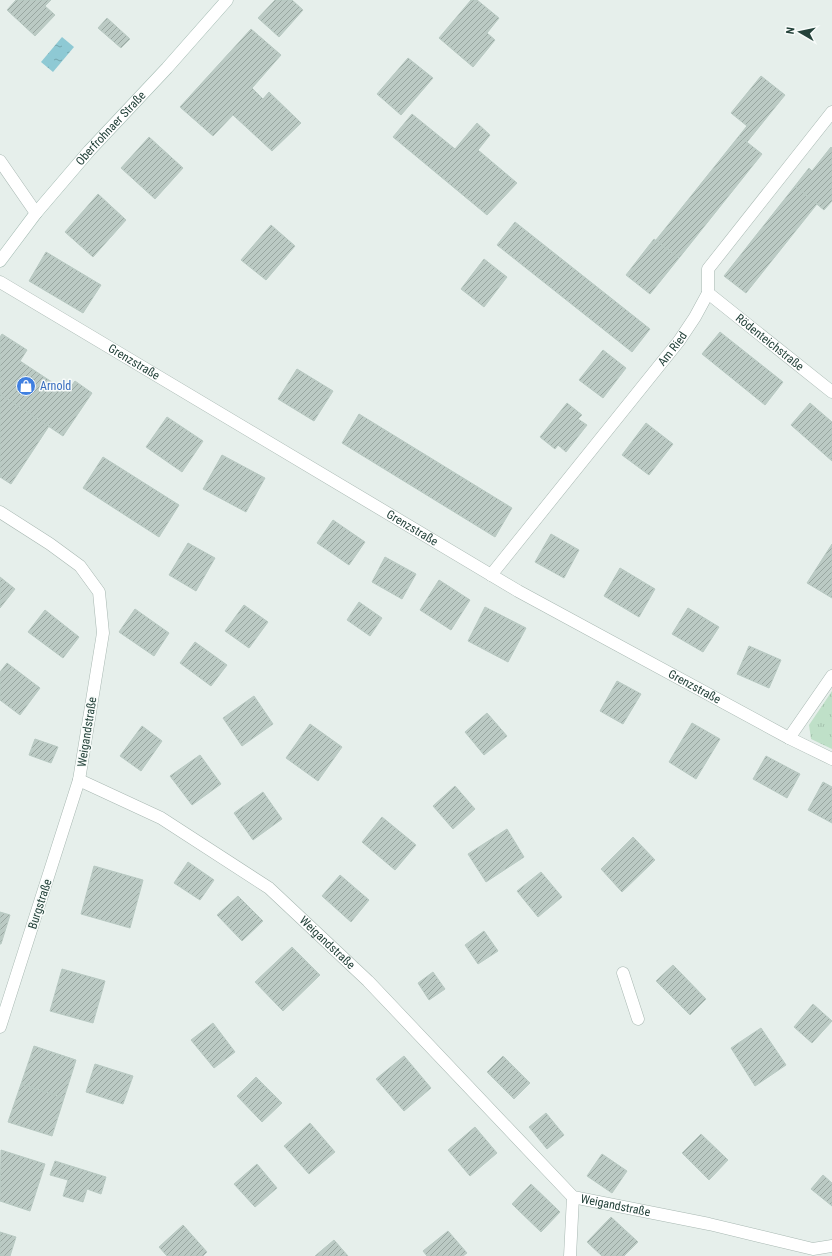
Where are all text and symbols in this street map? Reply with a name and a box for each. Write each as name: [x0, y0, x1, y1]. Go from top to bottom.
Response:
north arrow: [780, 12, 820, 52]
text: N: [784, 26, 798, 35]
street label: Oberfrohnaer Straße: [73, 88, 149, 168]
street label: Rödenteichstraße: [733, 311, 807, 374]
street label: Am Ried: [655, 329, 690, 369]
street label: Grenzstraße: [106, 341, 163, 383]
shop icon: Arnold: [15, 375, 37, 397]
place label: Arnold: [40, 379, 71, 393]
street label: Grenzstraße: [384, 507, 441, 549]
street label: Grenzstraße: [666, 667, 723, 707]
street label: Weigandstraße: [75, 696, 100, 768]
street label: Burgstraße: [25, 877, 55, 931]
street label: Weigandstraße: [297, 913, 358, 972]
street label: Weigandstraße: [579, 1192, 652, 1219]

